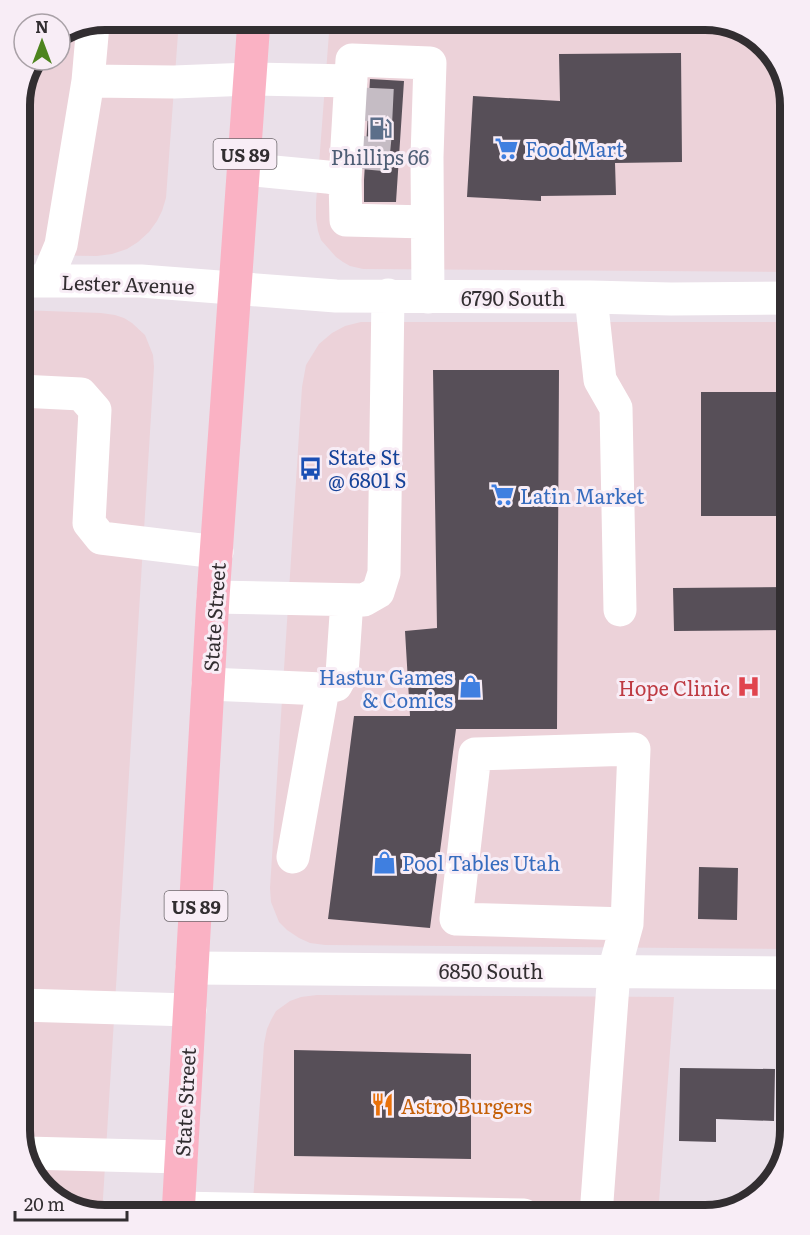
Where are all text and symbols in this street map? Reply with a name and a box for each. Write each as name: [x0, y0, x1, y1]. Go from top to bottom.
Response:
north arrow: [12, 12, 72, 72]
text: N: [35, 14, 49, 38]
fuel station icon: Phillips 66: [367, 116, 393, 142]
place label: Food Mart: [525, 133, 624, 163]
supermarket icon: Food Mart: [494, 135, 520, 161]
road number: US 89: [214, 139, 276, 169]
place label: Phillips 66: [331, 141, 430, 171]
street label: Lester Avenue: [61, 266, 195, 300]
street label: 6790 South: [461, 282, 565, 312]
place label: State St @ 6801 S: [328, 441, 406, 494]
bus stop icon: State St @ 6801 S: [297, 455, 323, 481]
place label: Latin Market: [520, 480, 644, 510]
supermarket icon: Latin Market: [489, 482, 515, 508]
street label: State Street: [194, 561, 232, 673]
place label: Hastur Games & Comics: [319, 661, 453, 714]
place label: Hope Clinic: [618, 672, 730, 702]
shop icon: Hastur Games & Comics: [458, 674, 484, 700]
hospital icon: Hope Clinic: [735, 674, 761, 700]
place label: Pool Tables Utah: [402, 847, 560, 877]
shop icon: Pool Tables Utah: [371, 849, 397, 875]
road number: US 89: [164, 891, 228, 921]
street label: 6850 South: [439, 955, 543, 985]
street label: State Street: [166, 1047, 202, 1157]
place label: Astro Burgers: [401, 1090, 532, 1120]
restaurant icon: Astro Burgers: [370, 1092, 396, 1118]
scale bar: [15, 1184, 128, 1222]
text: 20 m: [24, 1190, 65, 1217]

